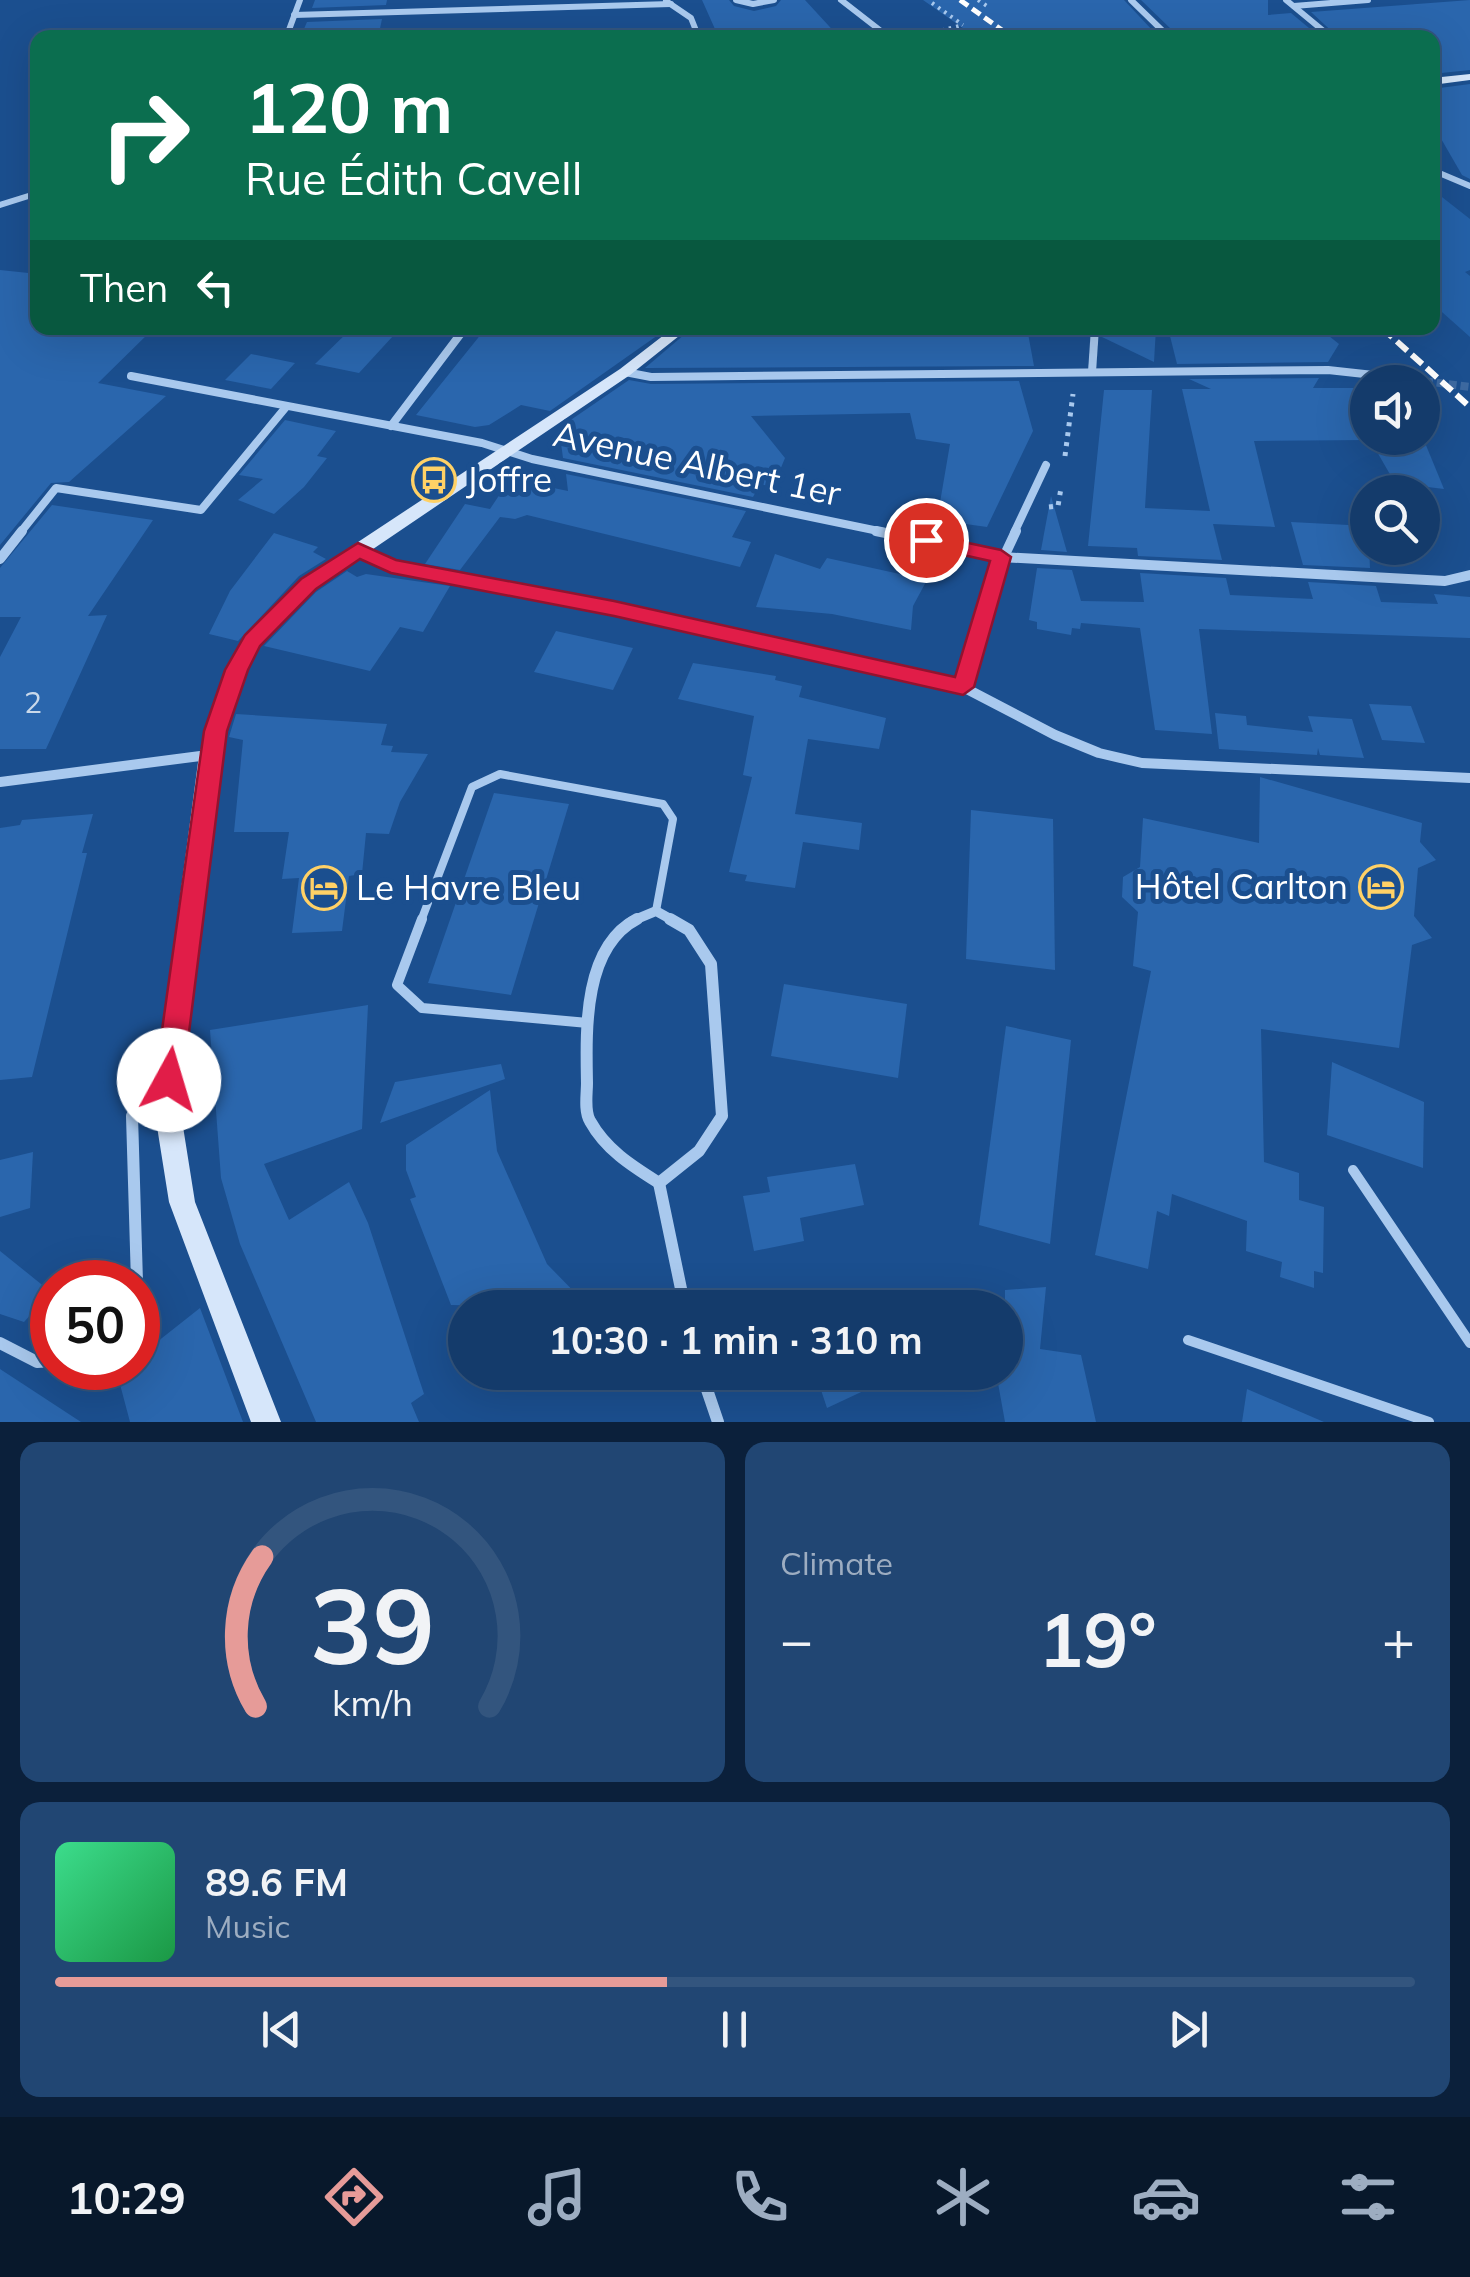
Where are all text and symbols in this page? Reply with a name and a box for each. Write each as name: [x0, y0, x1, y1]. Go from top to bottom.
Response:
text: 120 m: [245, 63, 453, 151]
icon: right: [80, 70, 210, 200]
text: Rue Édith Cavell: [245, 150, 582, 206]
icon: left: [188, 260, 243, 315]
text: Then: [80, 264, 168, 312]
map controls: [1350, 365, 1440, 565]
button: sound: [1350, 365, 1440, 455]
street label: Avenue Albert 1er: [549, 411, 845, 515]
bus stop icon: Joffre: [411, 457, 457, 503]
place label: Joffre: [466, 457, 552, 501]
button: search: [1350, 475, 1440, 565]
pin: [884, 498, 969, 583]
icon: arrive: [899, 513, 954, 568]
house number: 2: [24, 683, 42, 721]
place label: Hôtel Carlton: [1135, 864, 1348, 908]
hotel icon: Hôtel Carlton: [1358, 864, 1404, 910]
hotel icon: Le Havre Bleu: [301, 865, 347, 911]
place label: Le Havre Bleu: [356, 865, 581, 909]
position arrow: [117, 1028, 221, 1132]
speed limit sign: 50: [30, 1260, 160, 1390]
text: 10:30 · 1 min · 310 m: [548, 1316, 923, 1364]
text: Climate: [780, 1543, 893, 1583]
text: 39: [310, 1559, 435, 1690]
text: 19°: [1038, 1592, 1157, 1686]
text: −: [780, 1605, 813, 1674]
text: +: [1382, 1605, 1415, 1674]
text: km/h: [332, 1680, 413, 1725]
text: 89.6 FM: [205, 1858, 348, 1906]
text: Music: [205, 1906, 290, 1946]
icon: previous: [254, 2002, 309, 2057]
icon: pause: [707, 2002, 762, 2057]
icon: next: [1161, 2002, 1216, 2057]
icon: directions: [319, 2162, 389, 2232]
icon: music: [522, 2162, 592, 2232]
icon: phone: [725, 2162, 795, 2232]
icon: climate: [928, 2162, 998, 2232]
icon: car: [1131, 2162, 1201, 2232]
icon: filters: [1333, 2162, 1403, 2232]
text: 10:29: [66, 2169, 186, 2225]

